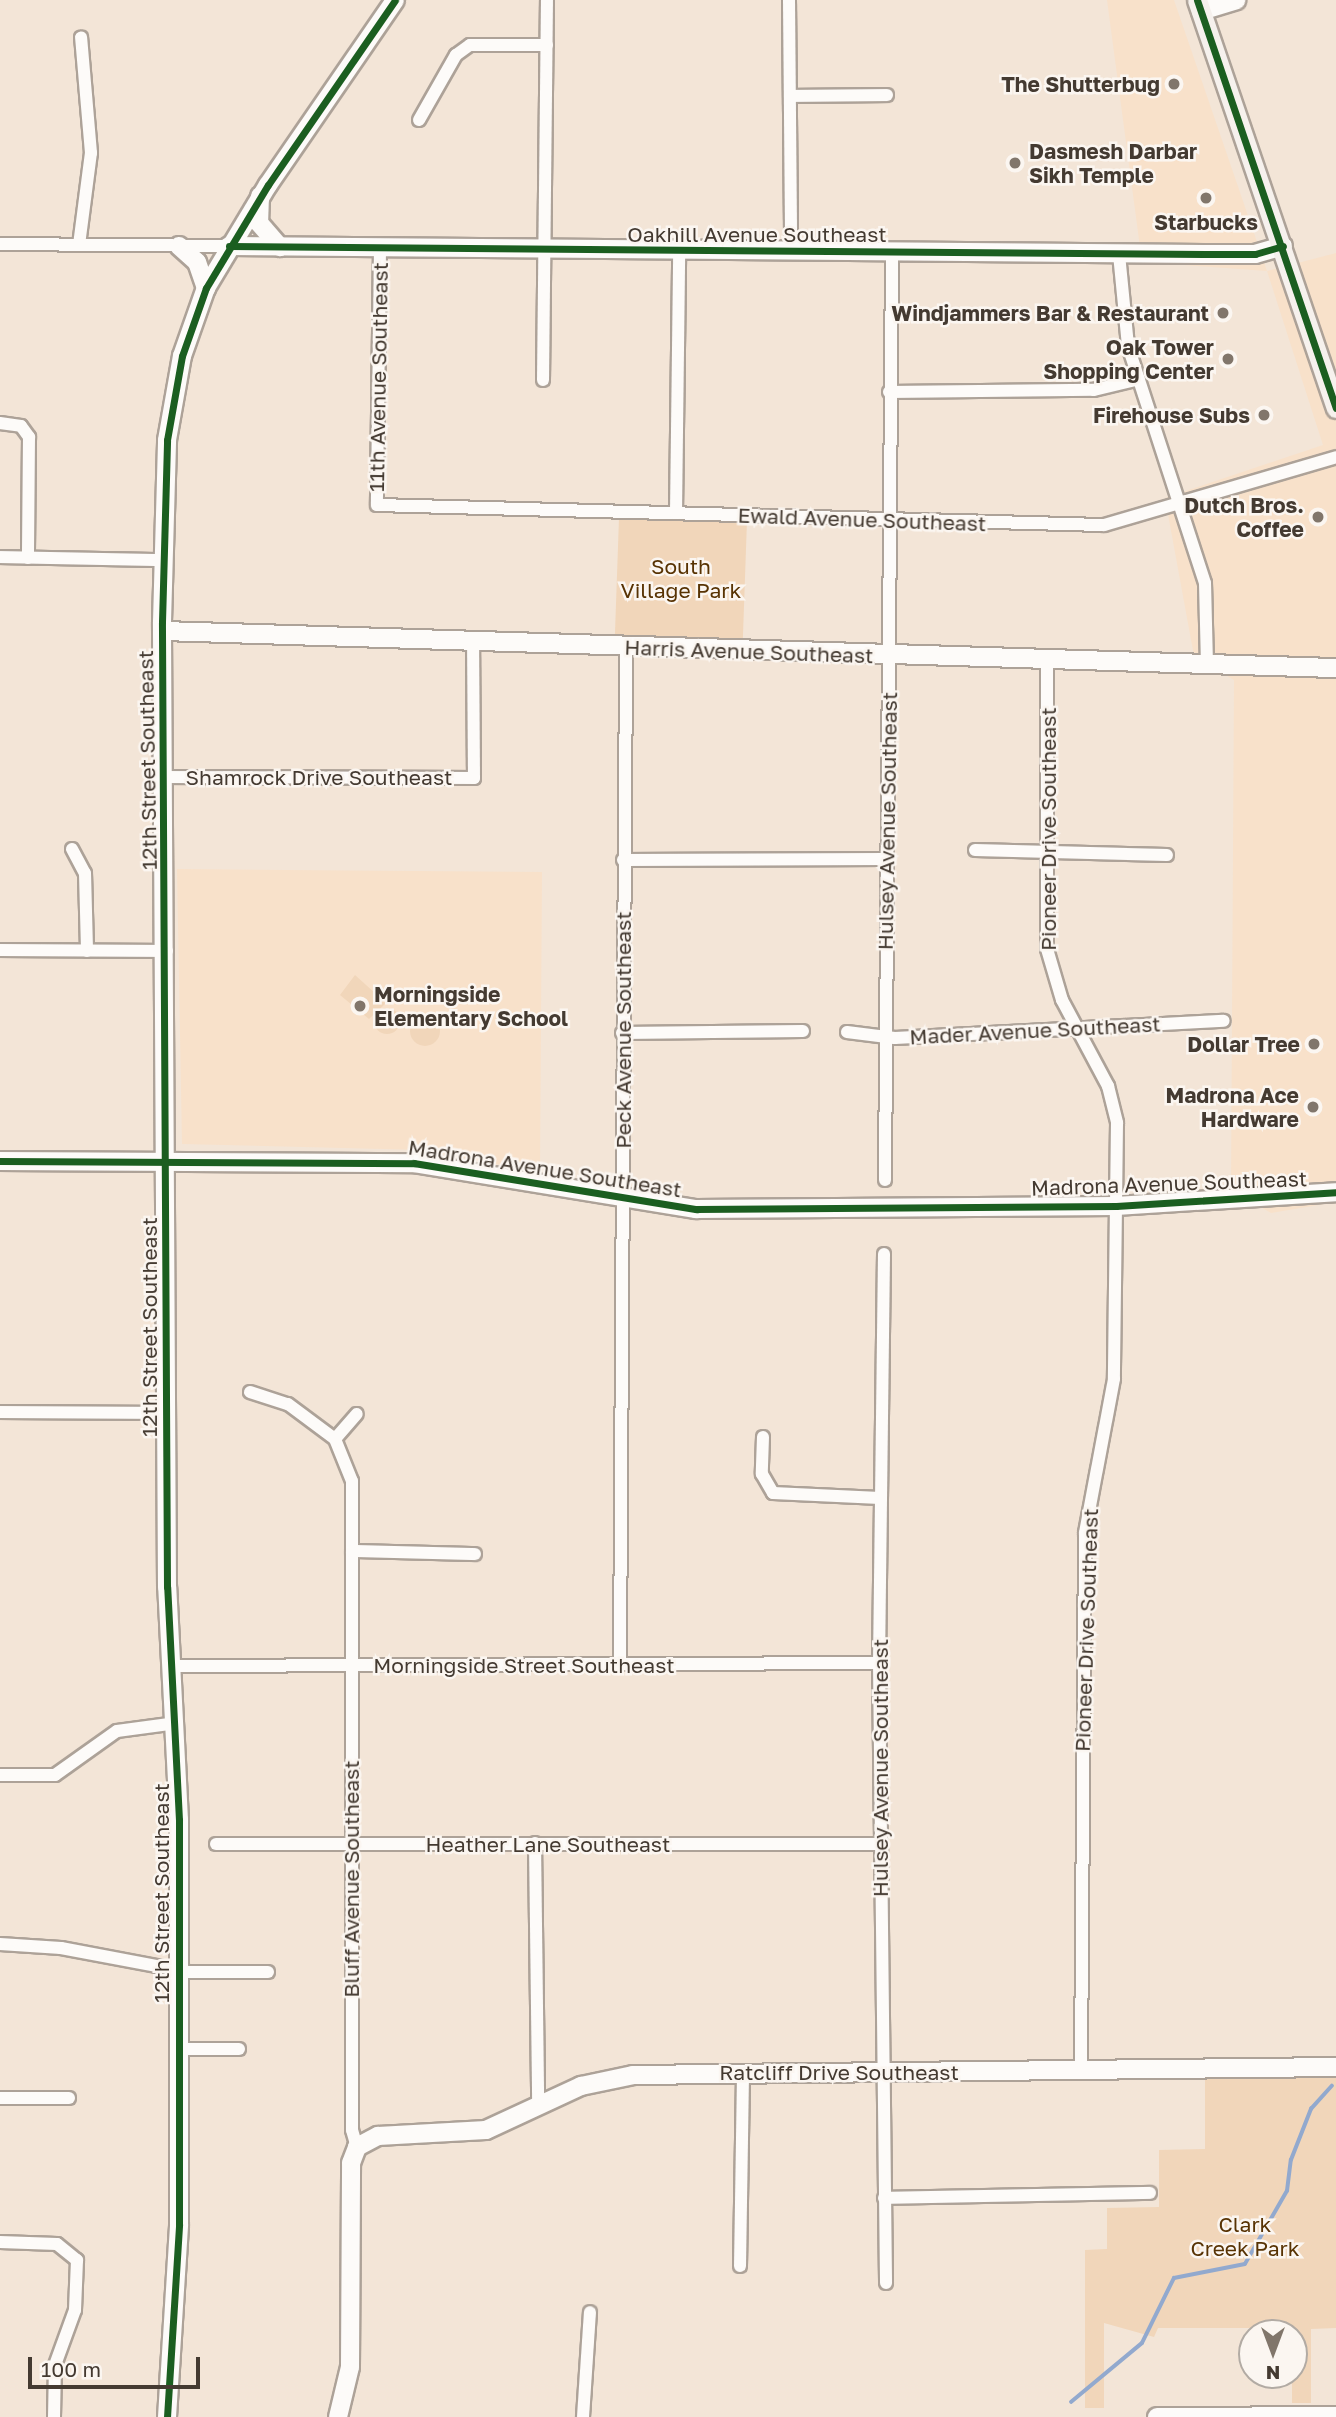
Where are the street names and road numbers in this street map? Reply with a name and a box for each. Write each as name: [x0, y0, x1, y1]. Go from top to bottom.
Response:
street label: Oakhill Avenue Southeast: [627, 221, 887, 247]
street label: 11th Avenue Southeast: [363, 262, 393, 492]
street label: Ewald Avenue Southeast: [737, 502, 987, 536]
street label: Harris Avenue Southeast: [624, 634, 874, 668]
street label: 12th Street Southeast: [132, 650, 162, 870]
street label: Hulsey Avenue Southeast: [872, 692, 902, 950]
street label: Pioneer Drive Southeast: [1035, 707, 1061, 951]
street label: Shamrock Drive Southeast: [186, 764, 452, 790]
street label: Peck Avenue Southeast: [610, 911, 636, 1149]
street label: Mader Avenue Southeast: [909, 1011, 1161, 1049]
street label: Madrona Avenue Southeast: [406, 1134, 684, 1202]
street label: Madrona Avenue Southeast: [1030, 1166, 1308, 1200]
street label: 12th Street Southeast: [136, 1217, 162, 1437]
street label: Pioneer Drive Southeast: [1069, 1508, 1103, 1752]
street label: Hulsey Avenue Southeast: [867, 1639, 893, 1897]
street label: Morningside Street Southeast: [373, 1652, 675, 1678]
street label: Bluff Avenue Southeast: [338, 1760, 364, 1998]
street label: 12th Street Southeast: [148, 1783, 174, 2003]
street label: Heather Lane Southeast: [426, 1831, 670, 1857]
street label: Ratcliff Drive Southeast: [719, 2059, 959, 2085]

